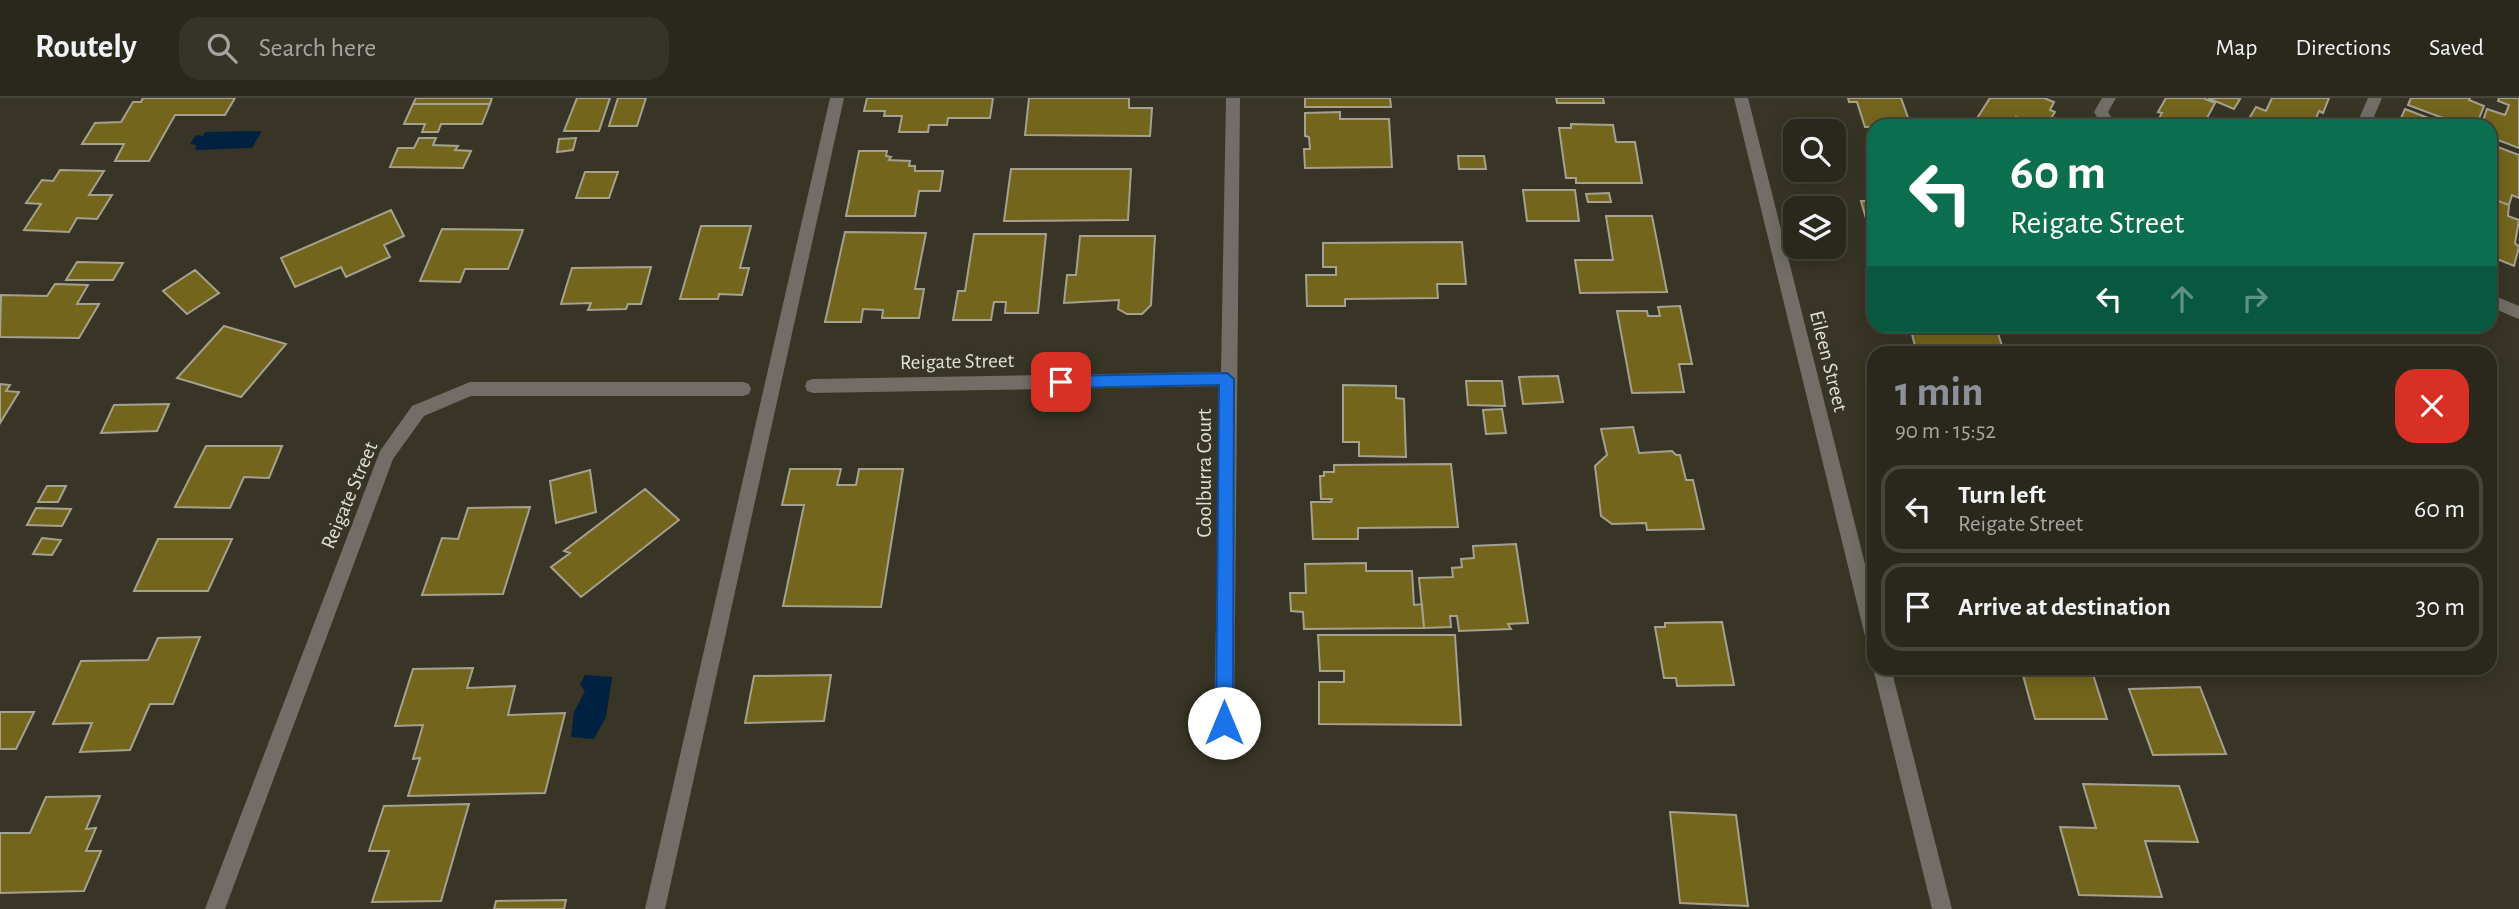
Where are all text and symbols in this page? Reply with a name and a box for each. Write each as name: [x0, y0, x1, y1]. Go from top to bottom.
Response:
search box: [179, 17, 669, 80]
icon: search: [203, 29, 241, 67]
text: Routely: [35, 31, 137, 64]
text: Search here: [259, 35, 376, 61]
text: Map: [2215, 36, 2257, 60]
text: Directions: [2295, 36, 2391, 60]
text: Saved: [2429, 36, 2484, 60]
map controls: [1783, 119, 1846, 259]
button: search: [1783, 119, 1846, 182]
icon: left: [1895, 147, 1986, 238]
text: 60 m: [2010, 149, 2106, 198]
button: layers: [1783, 196, 1846, 259]
text: Reigate Street: [2010, 207, 2184, 239]
icon: left: [2090, 280, 2128, 318]
icon: ahead: [2163, 280, 2201, 318]
icon: right: [2236, 280, 2274, 318]
street label: Eileen Street: [1806, 308, 1851, 414]
street label: Reigate Street: [900, 350, 1015, 373]
pin: [1031, 352, 1091, 412]
icon: arrive: [1042, 363, 1080, 401]
button: close: [2395, 369, 2469, 443]
text: 1 min: [1895, 371, 1984, 413]
street label: Coolburra Court: [1194, 408, 1215, 537]
text: 90 m · 15:52: [1895, 420, 1996, 443]
street label: Reigate Street: [317, 438, 382, 552]
text: Turn left: [1958, 482, 2046, 508]
icon: left: [1899, 490, 1937, 528]
text: 60 m: [2414, 496, 2465, 522]
text: Reigate Street: [1958, 513, 2083, 536]
icon: arrive: [1899, 588, 1937, 626]
text: Arrive at destination: [1958, 594, 2171, 620]
text: 30 m: [2415, 594, 2465, 620]
position arrow: [1187, 686, 1261, 760]

